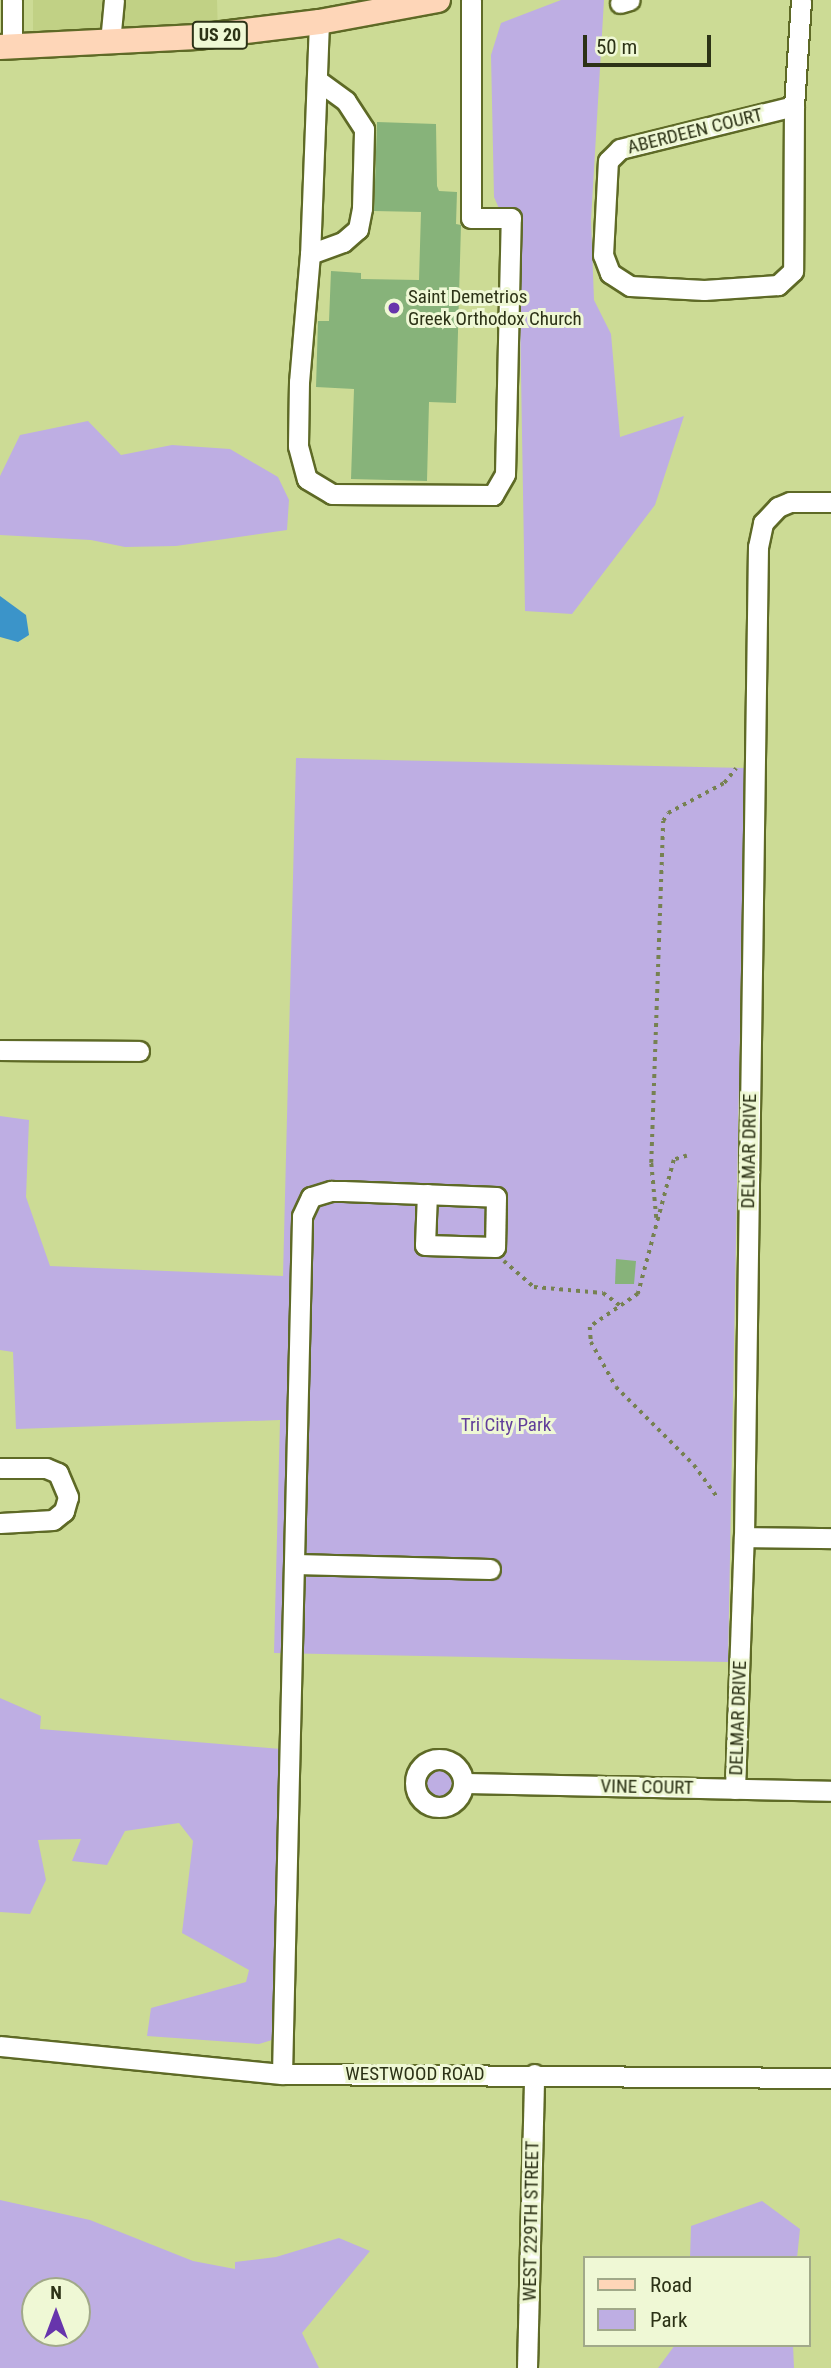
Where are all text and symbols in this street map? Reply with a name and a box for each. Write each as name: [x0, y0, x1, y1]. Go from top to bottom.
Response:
road number: US 20: [190, 20, 250, 50]
scale bar: [586, 21, 714, 65]
text: 50 m: [596, 35, 637, 59]
street label: ABERDEEN COURT: [625, 103, 765, 159]
place label: Saint Demetrios Greek Orthodox Church: [408, 286, 582, 330]
marker: Saint Demetrios Greek Orthodox Church: [386, 300, 402, 316]
street label: DELMAR DRIVE: [737, 1093, 761, 1209]
park label: Tri City Park: [461, 1414, 551, 1436]
street label: DELMAR DRIVE: [725, 1660, 751, 1776]
street label: VINE COURT: [600, 1775, 694, 1799]
street label: WESTWOOD ROAD: [345, 2063, 485, 2085]
street label: WEST 229TH STREET: [518, 2140, 544, 2302]
legend: [582, 2256, 810, 2347]
text: Road: [650, 2273, 692, 2297]
north arrow: [21, 2277, 91, 2347]
text: N: [50, 2281, 62, 2304]
text: Park: [650, 2308, 687, 2332]

